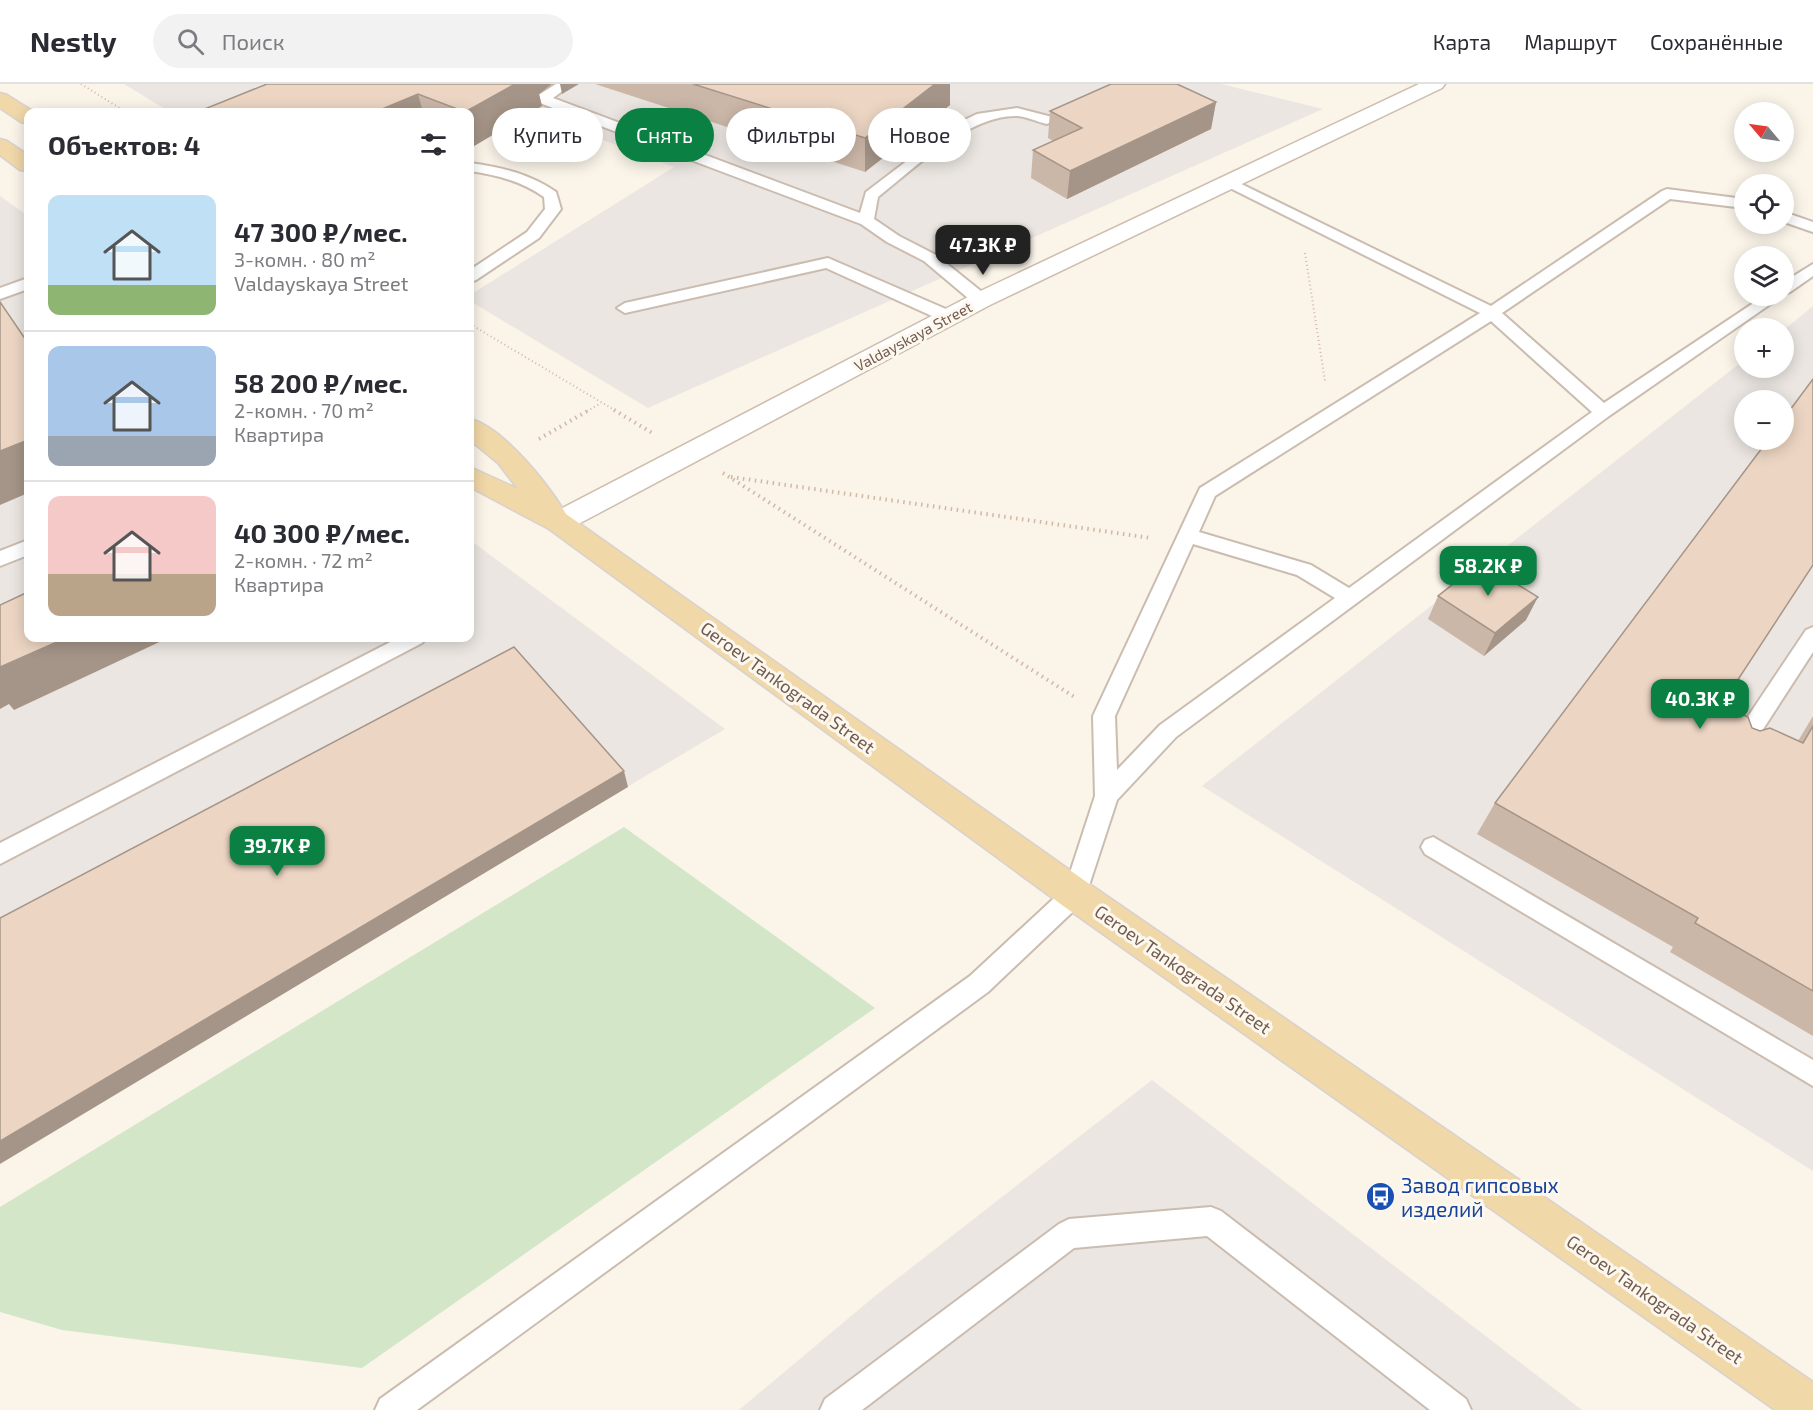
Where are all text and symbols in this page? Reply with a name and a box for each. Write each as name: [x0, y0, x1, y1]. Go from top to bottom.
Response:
search box: [153, 14, 573, 68]
text: Nestly: [30, 24, 117, 58]
icon: search: [174, 25, 207, 58]
text: Поиск: [222, 28, 285, 54]
text: Карта: [1433, 29, 1491, 54]
text: Маршрут: [1524, 29, 1617, 54]
text: Сохранённые: [1650, 29, 1783, 54]
north arrow: [1734, 102, 1794, 162]
map controls: [1734, 102, 1794, 450]
chip: Купить: [492, 108, 603, 162]
chip: Снять: [615, 108, 714, 162]
chip: Фильтры: [726, 108, 856, 162]
chip: Новое: [868, 108, 971, 162]
icon: filters: [417, 128, 450, 161]
text: Объектов: 4: [48, 129, 200, 160]
button: locate: [1734, 174, 1794, 234]
text: 47 300 ₽/мес.: [234, 216, 408, 247]
icon: home: [96, 219, 168, 291]
pin: 47.3K ₽: [928, 225, 1038, 276]
text: 47.3K ₽: [949, 232, 1017, 256]
button: layers: [1734, 246, 1794, 306]
text: 3-комн. · 80 m²: [234, 247, 375, 271]
text: Valdayskaya Street: [234, 271, 408, 295]
street label: Valdayskaya Street: [851, 297, 975, 375]
button: +: [1734, 318, 1794, 378]
text: 58 200 ₽/мес.: [234, 367, 408, 398]
icon: home: [96, 370, 168, 442]
button: −: [1734, 390, 1794, 450]
text: 2-комн. · 70 m²: [234, 398, 374, 422]
text: Квартира: [234, 422, 324, 446]
text: 40 300 ₽/мес.: [234, 517, 410, 548]
icon: home: [96, 520, 168, 592]
pin: 58.2K ₽: [1433, 546, 1543, 597]
text: 2-комн. · 72 m²: [234, 548, 373, 572]
text: 58.2K ₽: [1454, 553, 1522, 577]
text: Квартира: [234, 572, 324, 596]
street label: Geroev Tankograda Street: [697, 616, 880, 758]
pin: 40.3K ₽: [1645, 679, 1755, 730]
text: 40.3K ₽: [1665, 686, 1735, 710]
pin: 39.7K ₽: [222, 826, 332, 877]
text: 39.7K ₽: [244, 833, 310, 857]
street label: Geroev Tankograda Street: [1091, 900, 1275, 1038]
place label: Завод гипсовых изделий: [1401, 1172, 1559, 1221]
bus stop icon: Завод гипсовых изделий: [1364, 1180, 1396, 1212]
street label: Geroev Tankograda Street: [1563, 1230, 1747, 1368]

